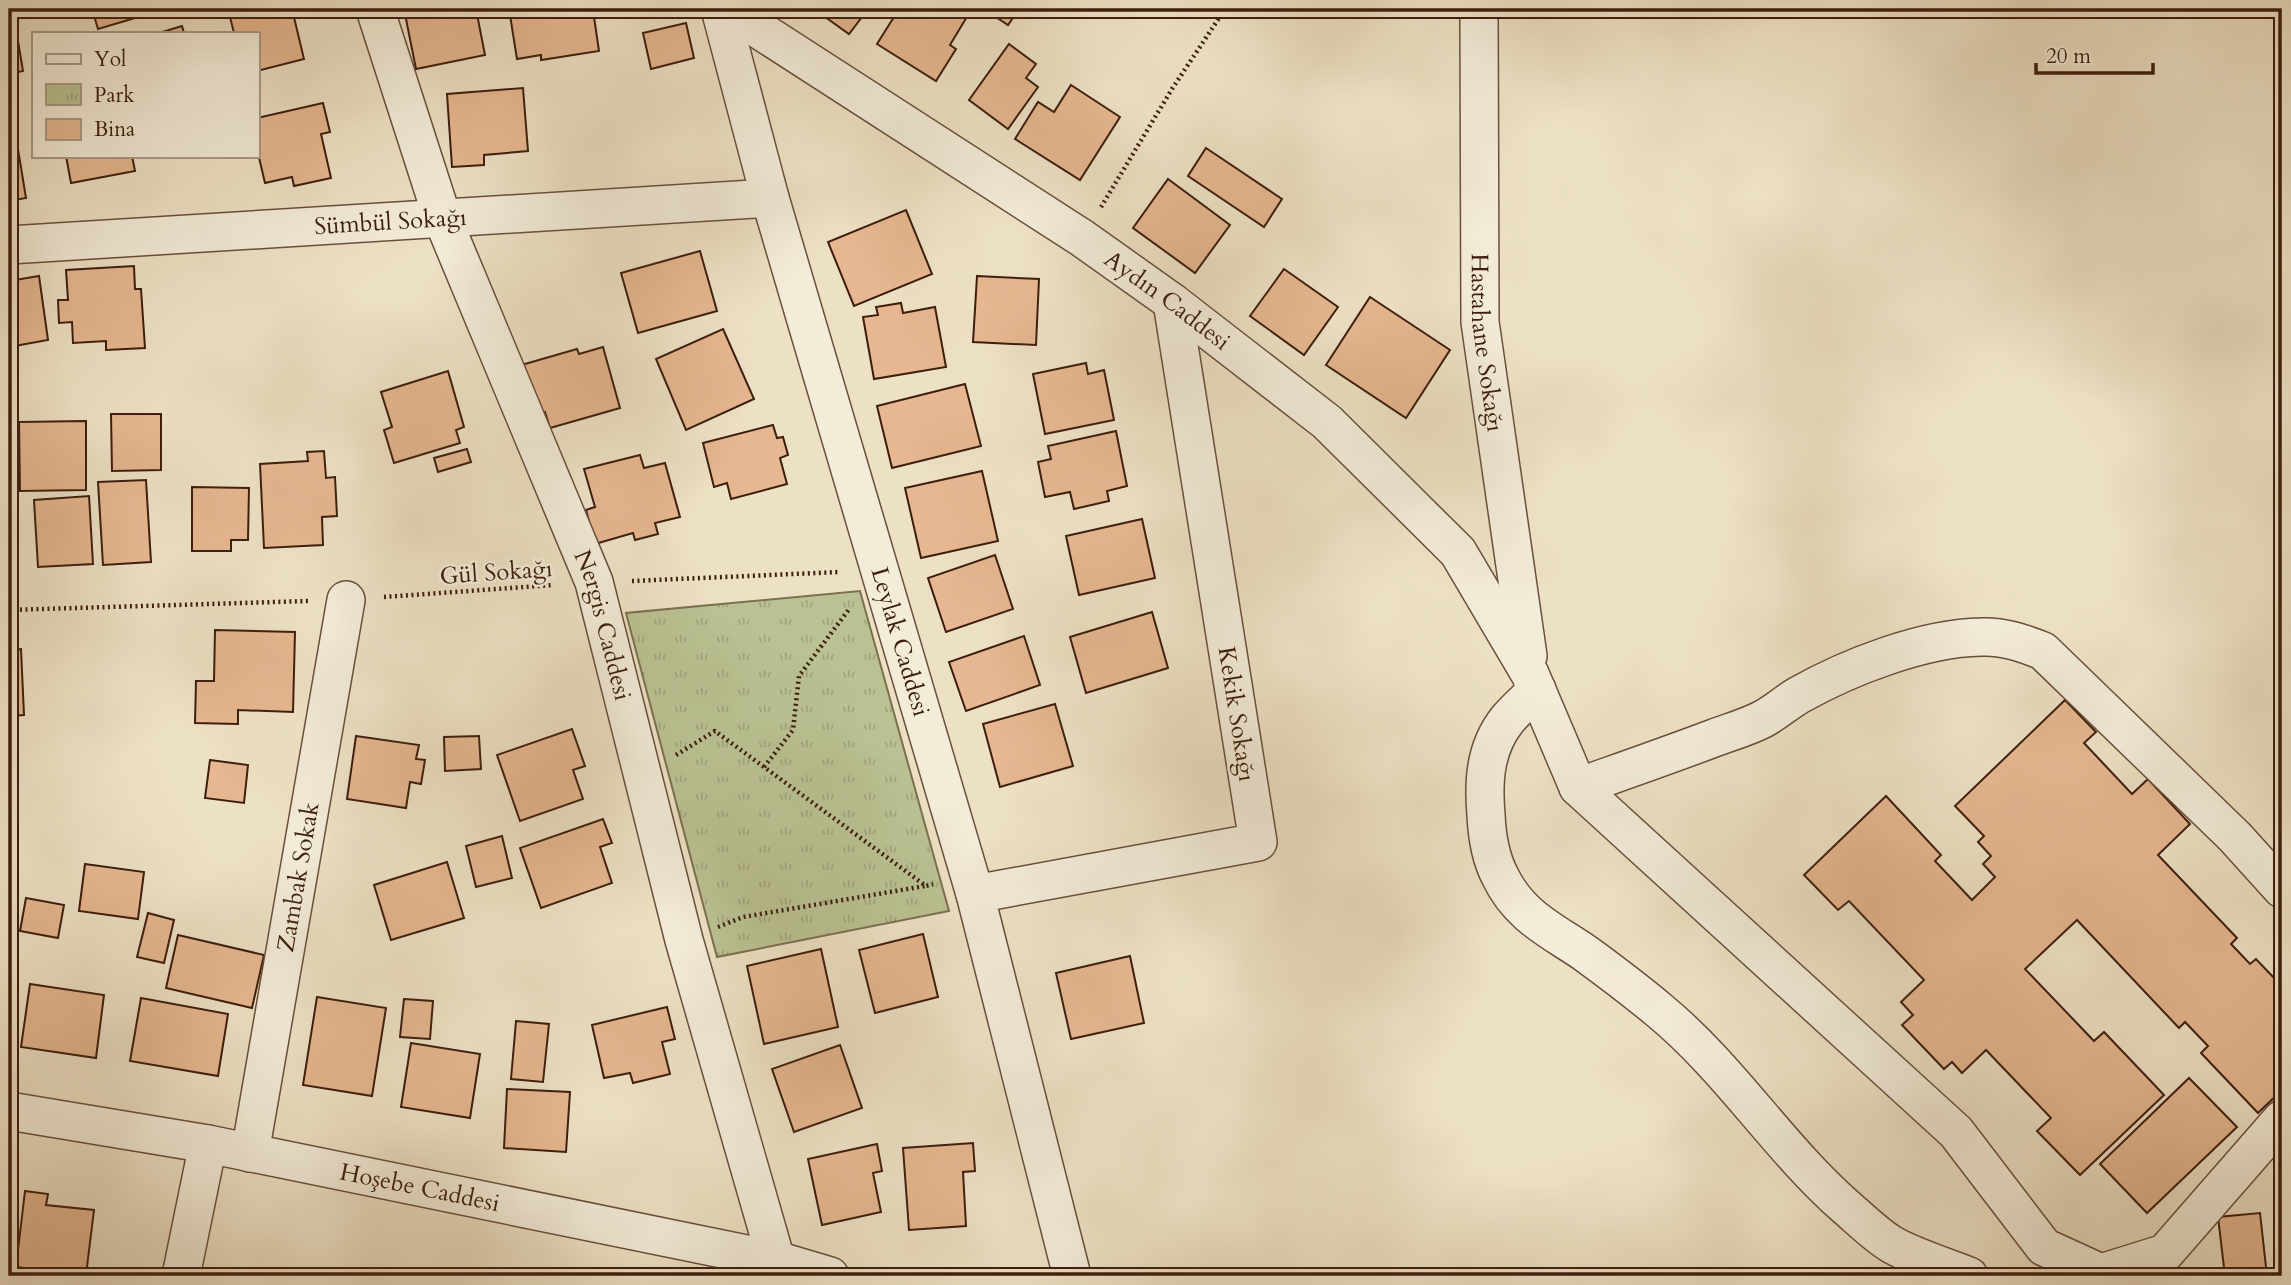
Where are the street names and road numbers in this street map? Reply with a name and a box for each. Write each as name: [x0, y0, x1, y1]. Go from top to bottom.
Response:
street label: Sümbül Sokağı: [313, 201, 468, 243]
street label: Aydın Caddesi: [1097, 243, 1237, 358]
street label: Hastahane Sokağı: [1463, 253, 1512, 434]
street label: Nergis Caddesi: [565, 545, 639, 704]
street label: Gül Sokağı: [438, 552, 554, 593]
street label: Leylak Caddesi: [863, 563, 938, 721]
street label: Kekik Sokağı: [1210, 644, 1263, 784]
street label: Zambak Sokak: [269, 800, 328, 955]
street label: Hoşebe Caddesi: [337, 1155, 503, 1220]

